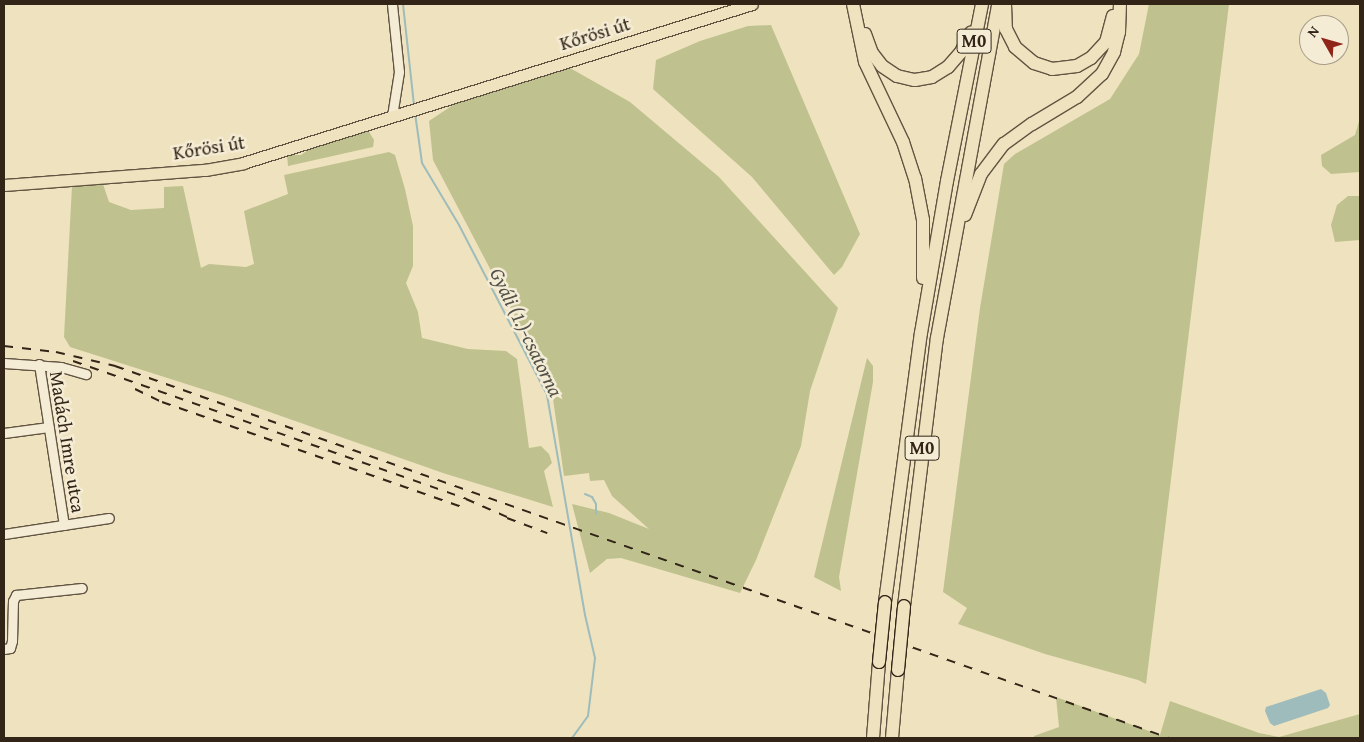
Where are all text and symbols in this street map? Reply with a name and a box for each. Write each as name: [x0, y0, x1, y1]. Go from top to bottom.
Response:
street label: Kőrösi út: [557, 12, 633, 56]
north arrow: [1299, 15, 1349, 65]
text: N: [1302, 22, 1324, 41]
road number: M0: [956, 26, 992, 56]
street label: Kőrösi út: [171, 131, 247, 165]
water label: Gyáli (1.)-csatorna: [485, 264, 569, 400]
street label: Madách Imre utca: [45, 370, 89, 514]
road number: M0: [904, 432, 940, 463]

